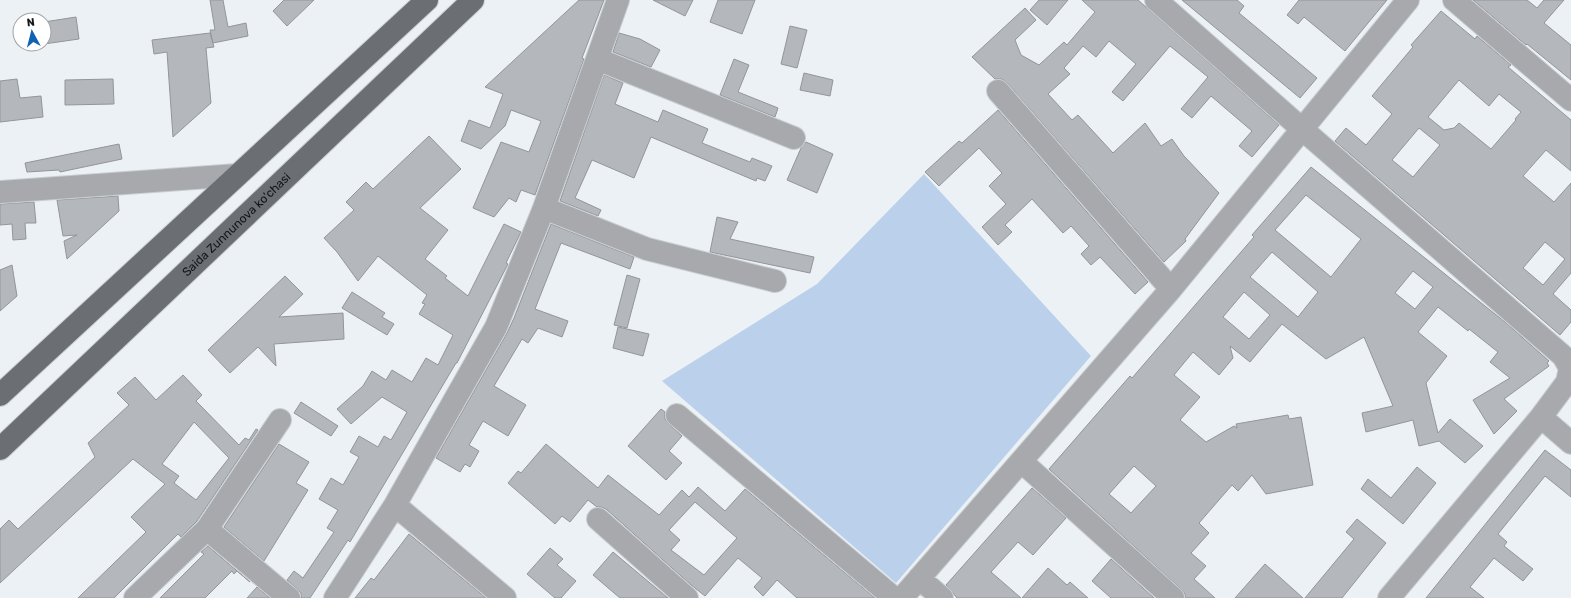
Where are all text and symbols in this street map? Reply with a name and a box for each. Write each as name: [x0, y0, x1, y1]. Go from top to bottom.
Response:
north arrow: [12, 12, 52, 52]
text: N: [26, 16, 36, 30]
street label: Saida Zunnunova ko'chasi: [179, 170, 294, 279]

